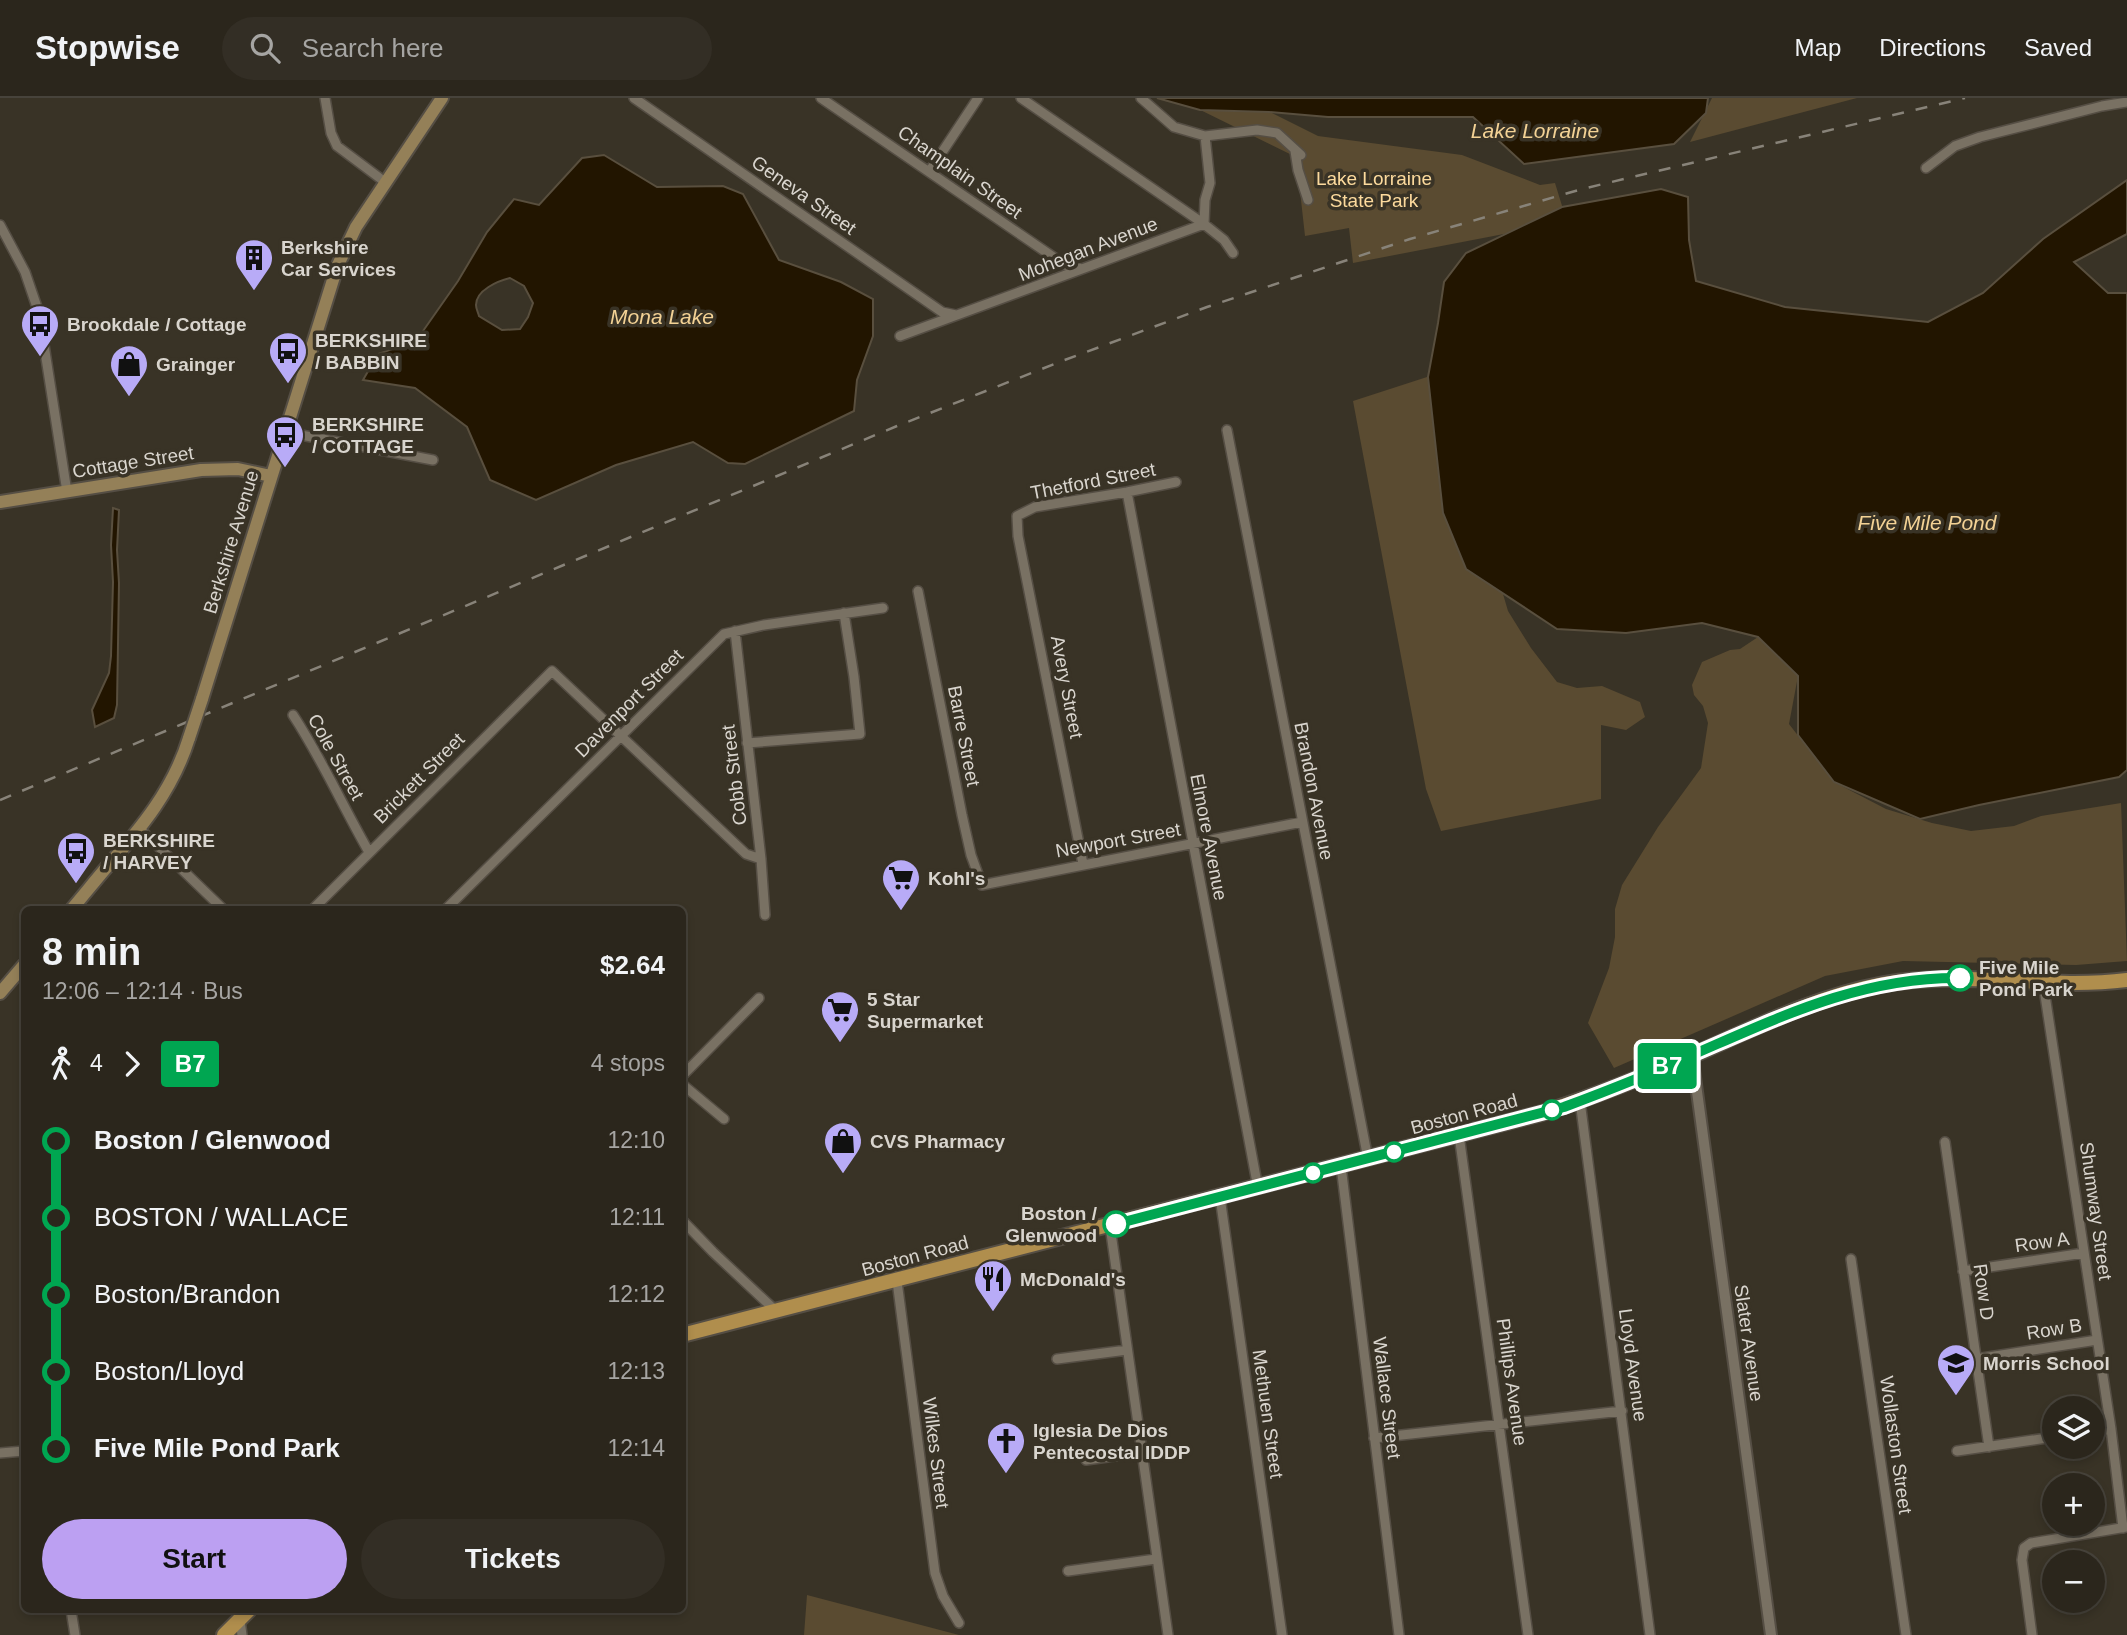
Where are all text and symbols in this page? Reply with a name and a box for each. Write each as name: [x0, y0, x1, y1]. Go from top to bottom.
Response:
search box: [222, 17, 712, 80]
text: Stopwise: [35, 29, 180, 66]
icon: search: [246, 29, 284, 67]
text: Search here: [302, 33, 444, 63]
text: Map: [1795, 34, 1841, 61]
text: Directions: [1879, 34, 1986, 61]
text: Saved: [2024, 34, 2092, 61]
water label: Lake Lorraine: [1471, 119, 1599, 142]
street label: Champlain Street: [894, 121, 1027, 223]
street label: Geneva Street: [748, 151, 861, 239]
park label: Lake Lorraine State Park: [1316, 168, 1432, 211]
street label: Mohegan Avenue: [1015, 213, 1161, 285]
building icon: Berkshire Car Services: [233, 237, 275, 292]
place label: Berkshire Car Services: [281, 237, 396, 280]
bus stop icon: Brookdale / Cottage: [19, 303, 61, 358]
water label: Mona Lake: [610, 305, 714, 328]
place label: Brookdale / Cottage: [67, 314, 246, 335]
bus stop icon: BERKSHIRE / BABBIN: [267, 330, 309, 385]
place label: BERKSHIRE / BABBIN: [315, 330, 427, 373]
shop icon: Grainger: [108, 343, 150, 398]
place label: Grainger: [156, 354, 236, 375]
bus stop icon: BERKSHIRE / COTTAGE: [264, 414, 306, 469]
place label: BERKSHIRE / COTTAGE: [312, 414, 424, 457]
street label: Cottage Street: [71, 442, 196, 482]
street label: Thetford Street: [1029, 458, 1158, 503]
street label: Berkshire Avenue: [199, 468, 263, 616]
water label: Five Mile Pond: [1858, 511, 1998, 534]
street label: Avery Street: [1047, 634, 1087, 741]
street label: Davenport Street: [571, 644, 688, 761]
street label: Barre Street: [944, 684, 984, 789]
street label: Cole Street: [304, 710, 369, 804]
street label: Brandon Avenue: [1290, 720, 1338, 862]
street label: Cobb Street: [717, 723, 751, 827]
street label: Brickett Street: [369, 728, 469, 828]
street label: Elmore Avenue: [1186, 772, 1232, 902]
street label: Newport Street: [1054, 819, 1183, 861]
bus stop icon: BERKSHIRE / HARVEY: [55, 830, 97, 885]
place label: BERKSHIRE / HARVEY: [103, 830, 215, 873]
supermarket icon: Kohl's: [880, 857, 922, 912]
place label: Kohl's: [928, 868, 985, 889]
text: 8 min: [42, 931, 141, 973]
text: $2.64: [600, 950, 665, 980]
place label: Five Mile Pond Park: [1979, 957, 2073, 1000]
marker: Five Mile Pond Park: [1947, 965, 1973, 991]
text: 12:06 – 12:14 · Bus: [42, 978, 243, 1004]
supermarket icon: 5 Star Supermarket: [819, 989, 861, 1044]
place label: 5 Star Supermarket: [867, 989, 984, 1032]
line badge: B7: [1636, 1043, 1698, 1089]
icon: walk: [42, 1045, 80, 1083]
icon: forward: [113, 1045, 151, 1083]
text: 4: [90, 1050, 103, 1076]
text: B7: [175, 1050, 205, 1077]
text: 4 stops: [591, 1050, 665, 1076]
text: B7: [1652, 1052, 1682, 1079]
street label: Boston Road: [1408, 1090, 1520, 1138]
unlabelled marker: [1542, 1100, 1562, 1120]
shop icon: CVS Pharmacy: [822, 1120, 864, 1175]
text: Boston / Glenwood: [94, 1125, 331, 1155]
text: 12:10: [607, 1127, 665, 1153]
place label: CVS Pharmacy: [870, 1131, 1006, 1152]
street label: Shumway Street: [2076, 1141, 2116, 1282]
unlabelled marker: [1384, 1142, 1404, 1162]
unlabelled marker: [1303, 1163, 1323, 1183]
text: BOSTON / WALLACE: [94, 1202, 348, 1232]
place label: Boston / Glenwood: [1005, 1203, 1098, 1246]
text: 12:11: [609, 1204, 665, 1230]
marker: Boston / Glenwood: [1103, 1211, 1129, 1237]
street label: Row A: [2013, 1228, 2071, 1256]
street label: Boston Road: [859, 1232, 971, 1280]
restaurant icon: McDonald's: [972, 1258, 1014, 1313]
street label: Row D: [1970, 1262, 1998, 1322]
place label: McDonald's: [1020, 1269, 1126, 1290]
text: Boston/Brandon: [94, 1279, 280, 1309]
text: 12:12: [607, 1281, 665, 1307]
street label: Slater Avenue: [1730, 1283, 1768, 1403]
street label: Lloyd Avenue: [1615, 1307, 1651, 1423]
street label: Row B: [2025, 1314, 2083, 1344]
street label: Phillips Avenue: [1493, 1317, 1531, 1447]
street label: Wallace Street: [1369, 1336, 1405, 1461]
school or university icon: Morris School: [1935, 1342, 1977, 1397]
street label: Methuen Street: [1249, 1348, 1288, 1480]
place label: Morris School: [1983, 1353, 2110, 1374]
text: Boston/Lloyd: [94, 1356, 244, 1386]
text: 12:13: [607, 1358, 665, 1384]
street label: Wollaston Street: [1876, 1375, 1916, 1516]
street label: Wilkes Street: [919, 1396, 953, 1511]
map controls: [2042, 1396, 2105, 1613]
button: layers: [2042, 1396, 2105, 1459]
church icon: Iglesia De Dios Pentecostal IDDP: [985, 1420, 1027, 1475]
place label: Iglesia De Dios Pentecostal IDDP: [1033, 1420, 1191, 1463]
text: Five Mile Pond Park: [94, 1433, 340, 1463]
text: 12:14: [607, 1435, 665, 1461]
button: +: [2042, 1473, 2105, 1536]
button: Start: [42, 1519, 347, 1599]
button: Tickets: [361, 1519, 665, 1599]
button: −: [2042, 1550, 2105, 1613]

